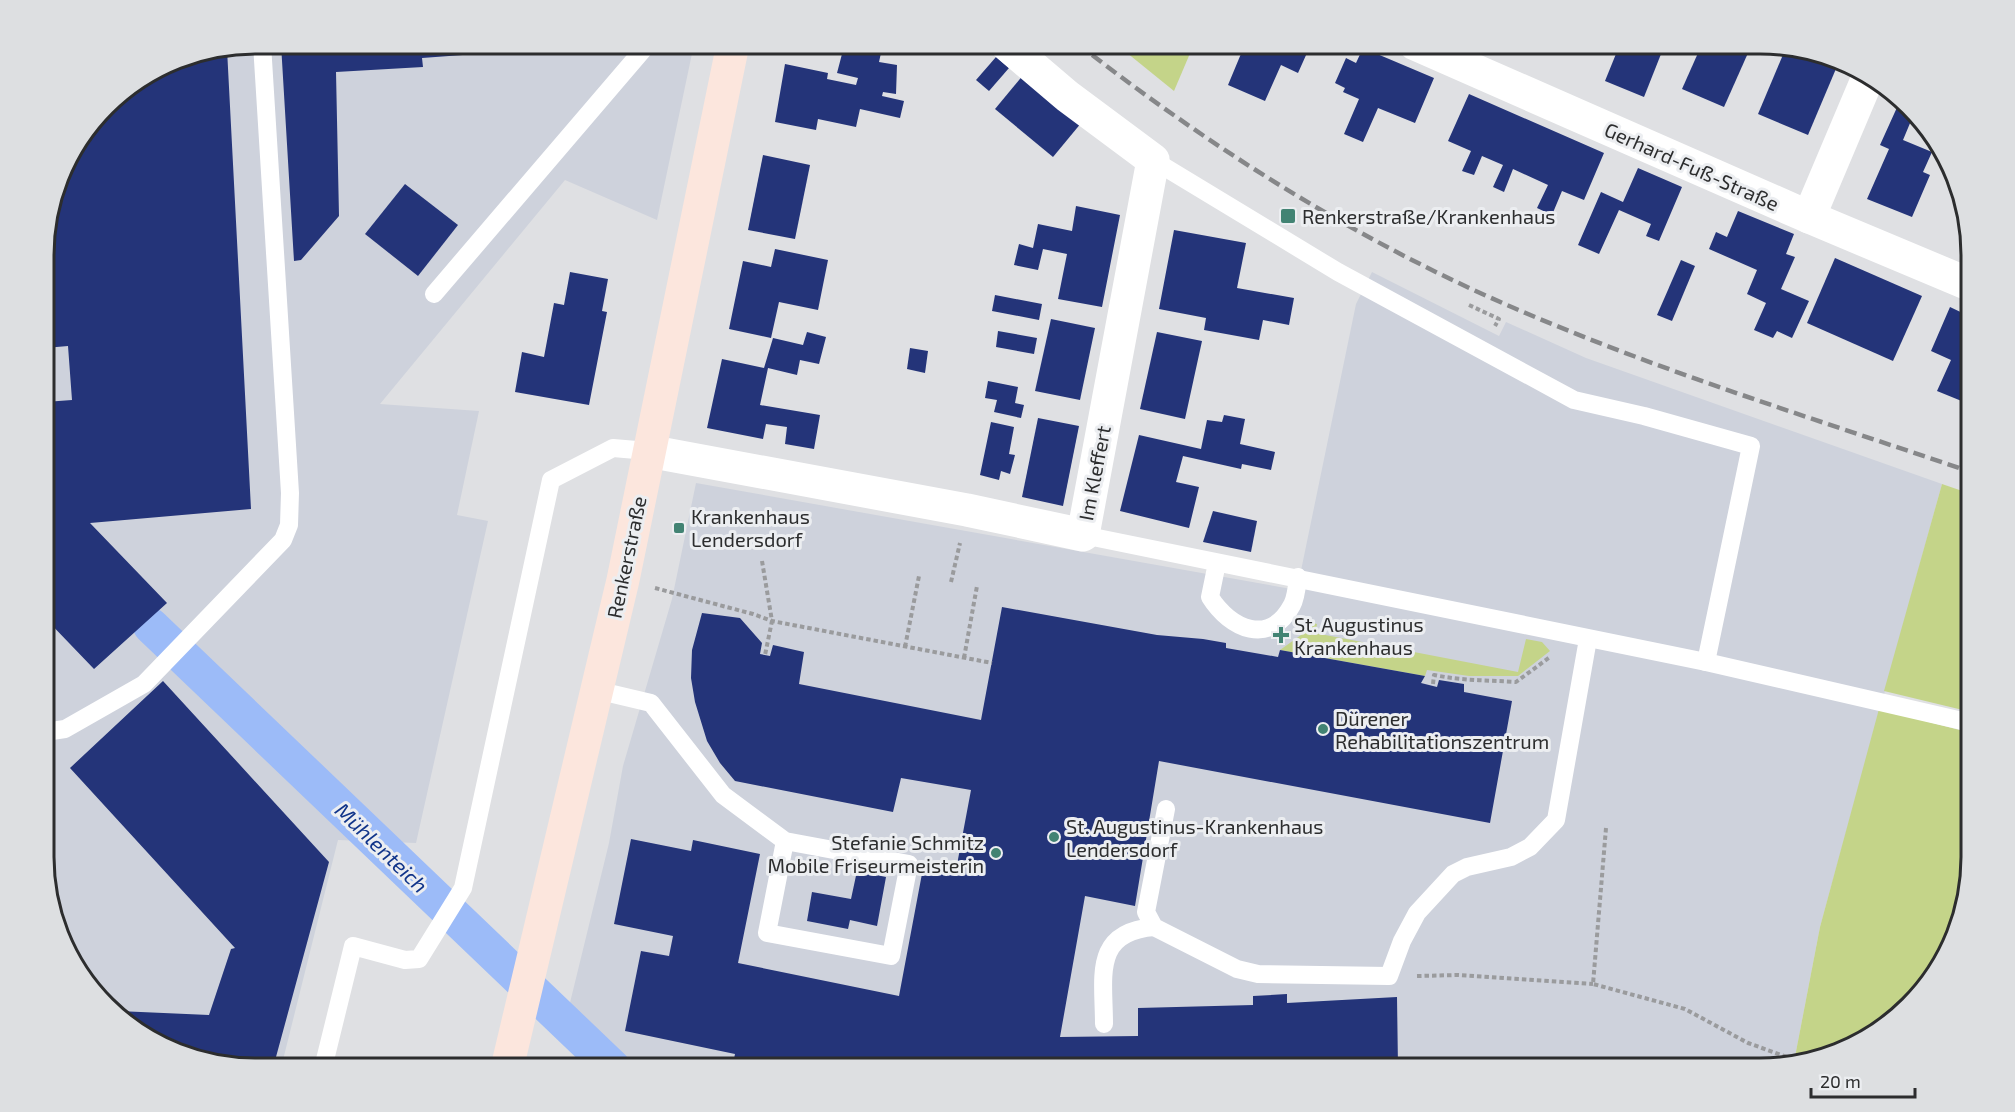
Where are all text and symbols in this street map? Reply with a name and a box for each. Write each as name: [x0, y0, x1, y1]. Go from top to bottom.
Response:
street label: Gerhard-Fuß-Straße: [1601, 117, 1783, 215]
place label: Renkerstraße/Krankenhaus: [1302, 204, 1555, 228]
marker: Renkerstraße/Krankenhaus: [1279, 207, 1297, 225]
street label: Im Kleffert: [1073, 423, 1115, 522]
street label: Renkerstraße: [601, 494, 651, 620]
place label: Krankenhaus Lendersdorf: [691, 504, 810, 551]
marker: Krankenhaus Lendersdorf: [672, 521, 686, 535]
place label: St. Augustinus Krankenhaus: [1294, 612, 1424, 659]
marker: St. Augustinus Krankenhaus: [1272, 626, 1290, 644]
place label: Dürener Rehabilitationszentrum: [1335, 706, 1549, 753]
marker: Dürener Rehabilitationszentrum: [1316, 722, 1330, 736]
water label: Mühlenteich: [331, 797, 433, 897]
place label: St. Augustinus-Krankenhaus Lendersdorf: [1066, 814, 1323, 861]
place label: Stefanie Schmitz Mobile Friseurmeisterin: [768, 830, 984, 877]
marker: St. Augustinus-Krankenhaus Lendersdorf: [1047, 830, 1061, 844]
marker: Stefanie Schmitz Mobile Friseurmeisterin: [989, 846, 1003, 860]
scale bar: [1811, 1061, 1914, 1099]
text: 20 m: [1820, 1070, 1861, 1092]

